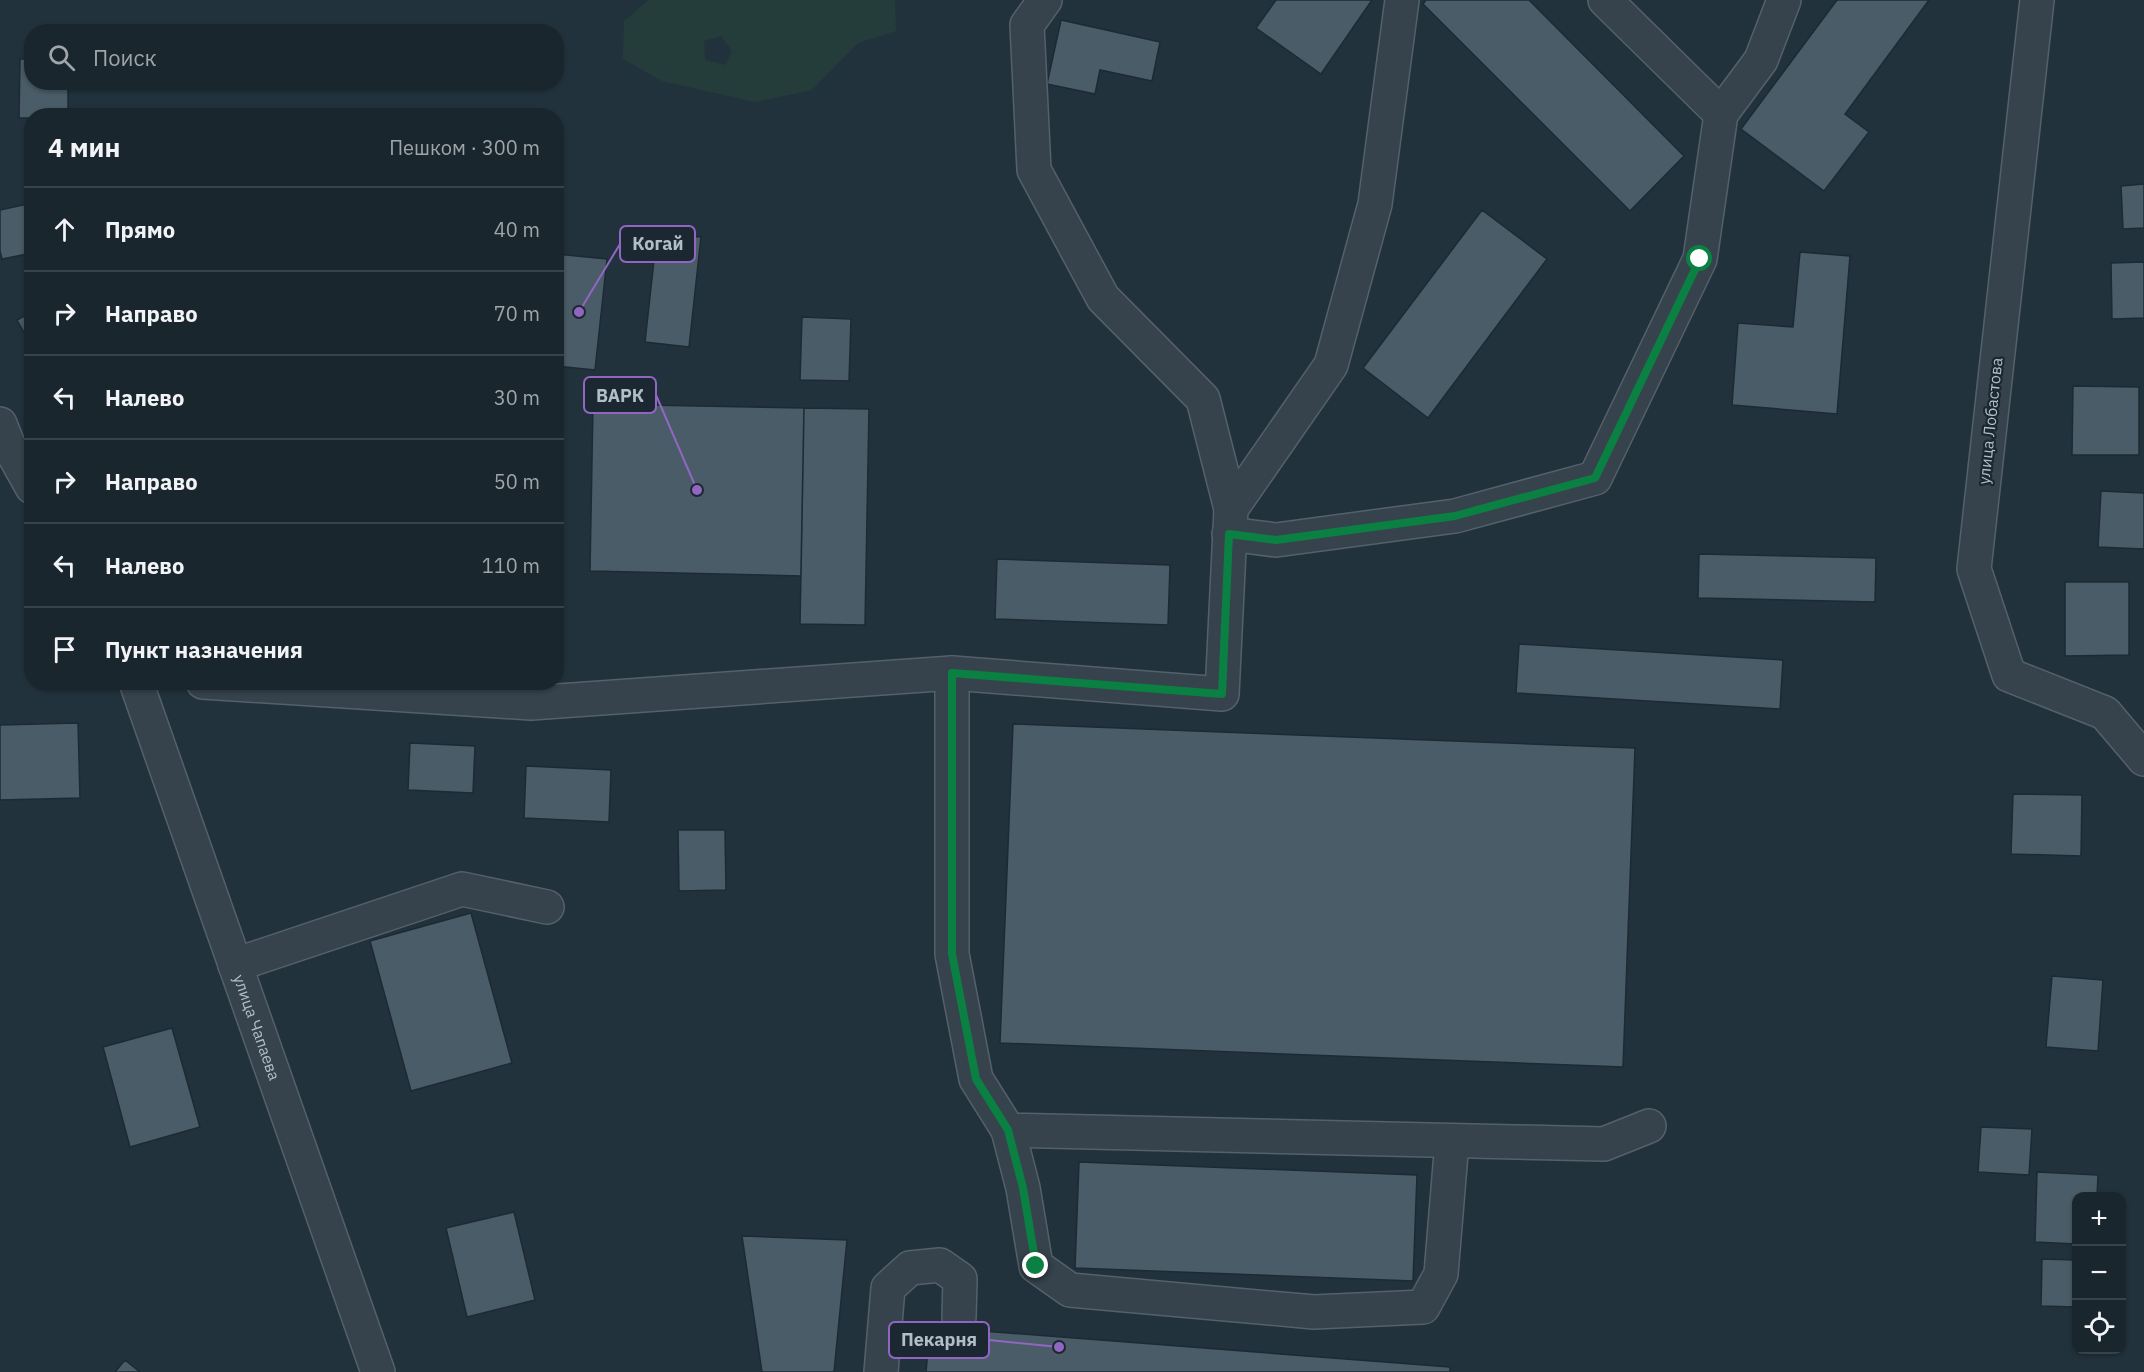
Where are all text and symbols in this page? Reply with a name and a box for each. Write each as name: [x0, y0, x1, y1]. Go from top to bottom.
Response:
search box: [24, 24, 564, 90]
icon: search: [45, 41, 78, 74]
text: Поиск: [93, 43, 157, 72]
text: 4 мин: [48, 130, 120, 164]
text: Пешком · 300 m: [389, 134, 540, 161]
icon: ahead: [48, 213, 81, 246]
text: Прямо: [105, 215, 175, 244]
text: 40 m: [494, 216, 540, 243]
callout: Когай: [620, 226, 695, 262]
text: Когай: [632, 232, 684, 255]
route start: [1686, 245, 1712, 271]
icon: right: [48, 297, 81, 330]
text: Направо: [105, 299, 198, 328]
text: 70 m: [494, 300, 540, 327]
street label: улица Лобастова: [1973, 356, 2007, 485]
callout: ВАРК: [584, 377, 656, 413]
icon: left: [48, 381, 81, 414]
text: Налево: [105, 383, 184, 412]
text: 30 m: [494, 384, 540, 411]
text: ВАРК: [596, 384, 644, 407]
icon: right: [48, 465, 81, 498]
text: Направо: [105, 467, 198, 496]
text: 50 m: [494, 468, 540, 495]
icon: left: [48, 549, 81, 582]
text: Налево: [105, 551, 184, 580]
text: 110 m: [482, 552, 540, 579]
icon: arrive: [48, 633, 81, 666]
text: Пункт назначения: [105, 635, 303, 664]
street label: улица Чапаева: [229, 972, 285, 1083]
map controls: [2072, 1192, 2126, 1354]
button: +: [2072, 1192, 2126, 1246]
button: −: [2072, 1246, 2126, 1300]
route end: [1022, 1252, 1048, 1278]
button: locate: [2072, 1300, 2126, 1354]
callout: Пекарня: [889, 1322, 989, 1358]
text: Пекарня: [901, 1328, 977, 1351]

